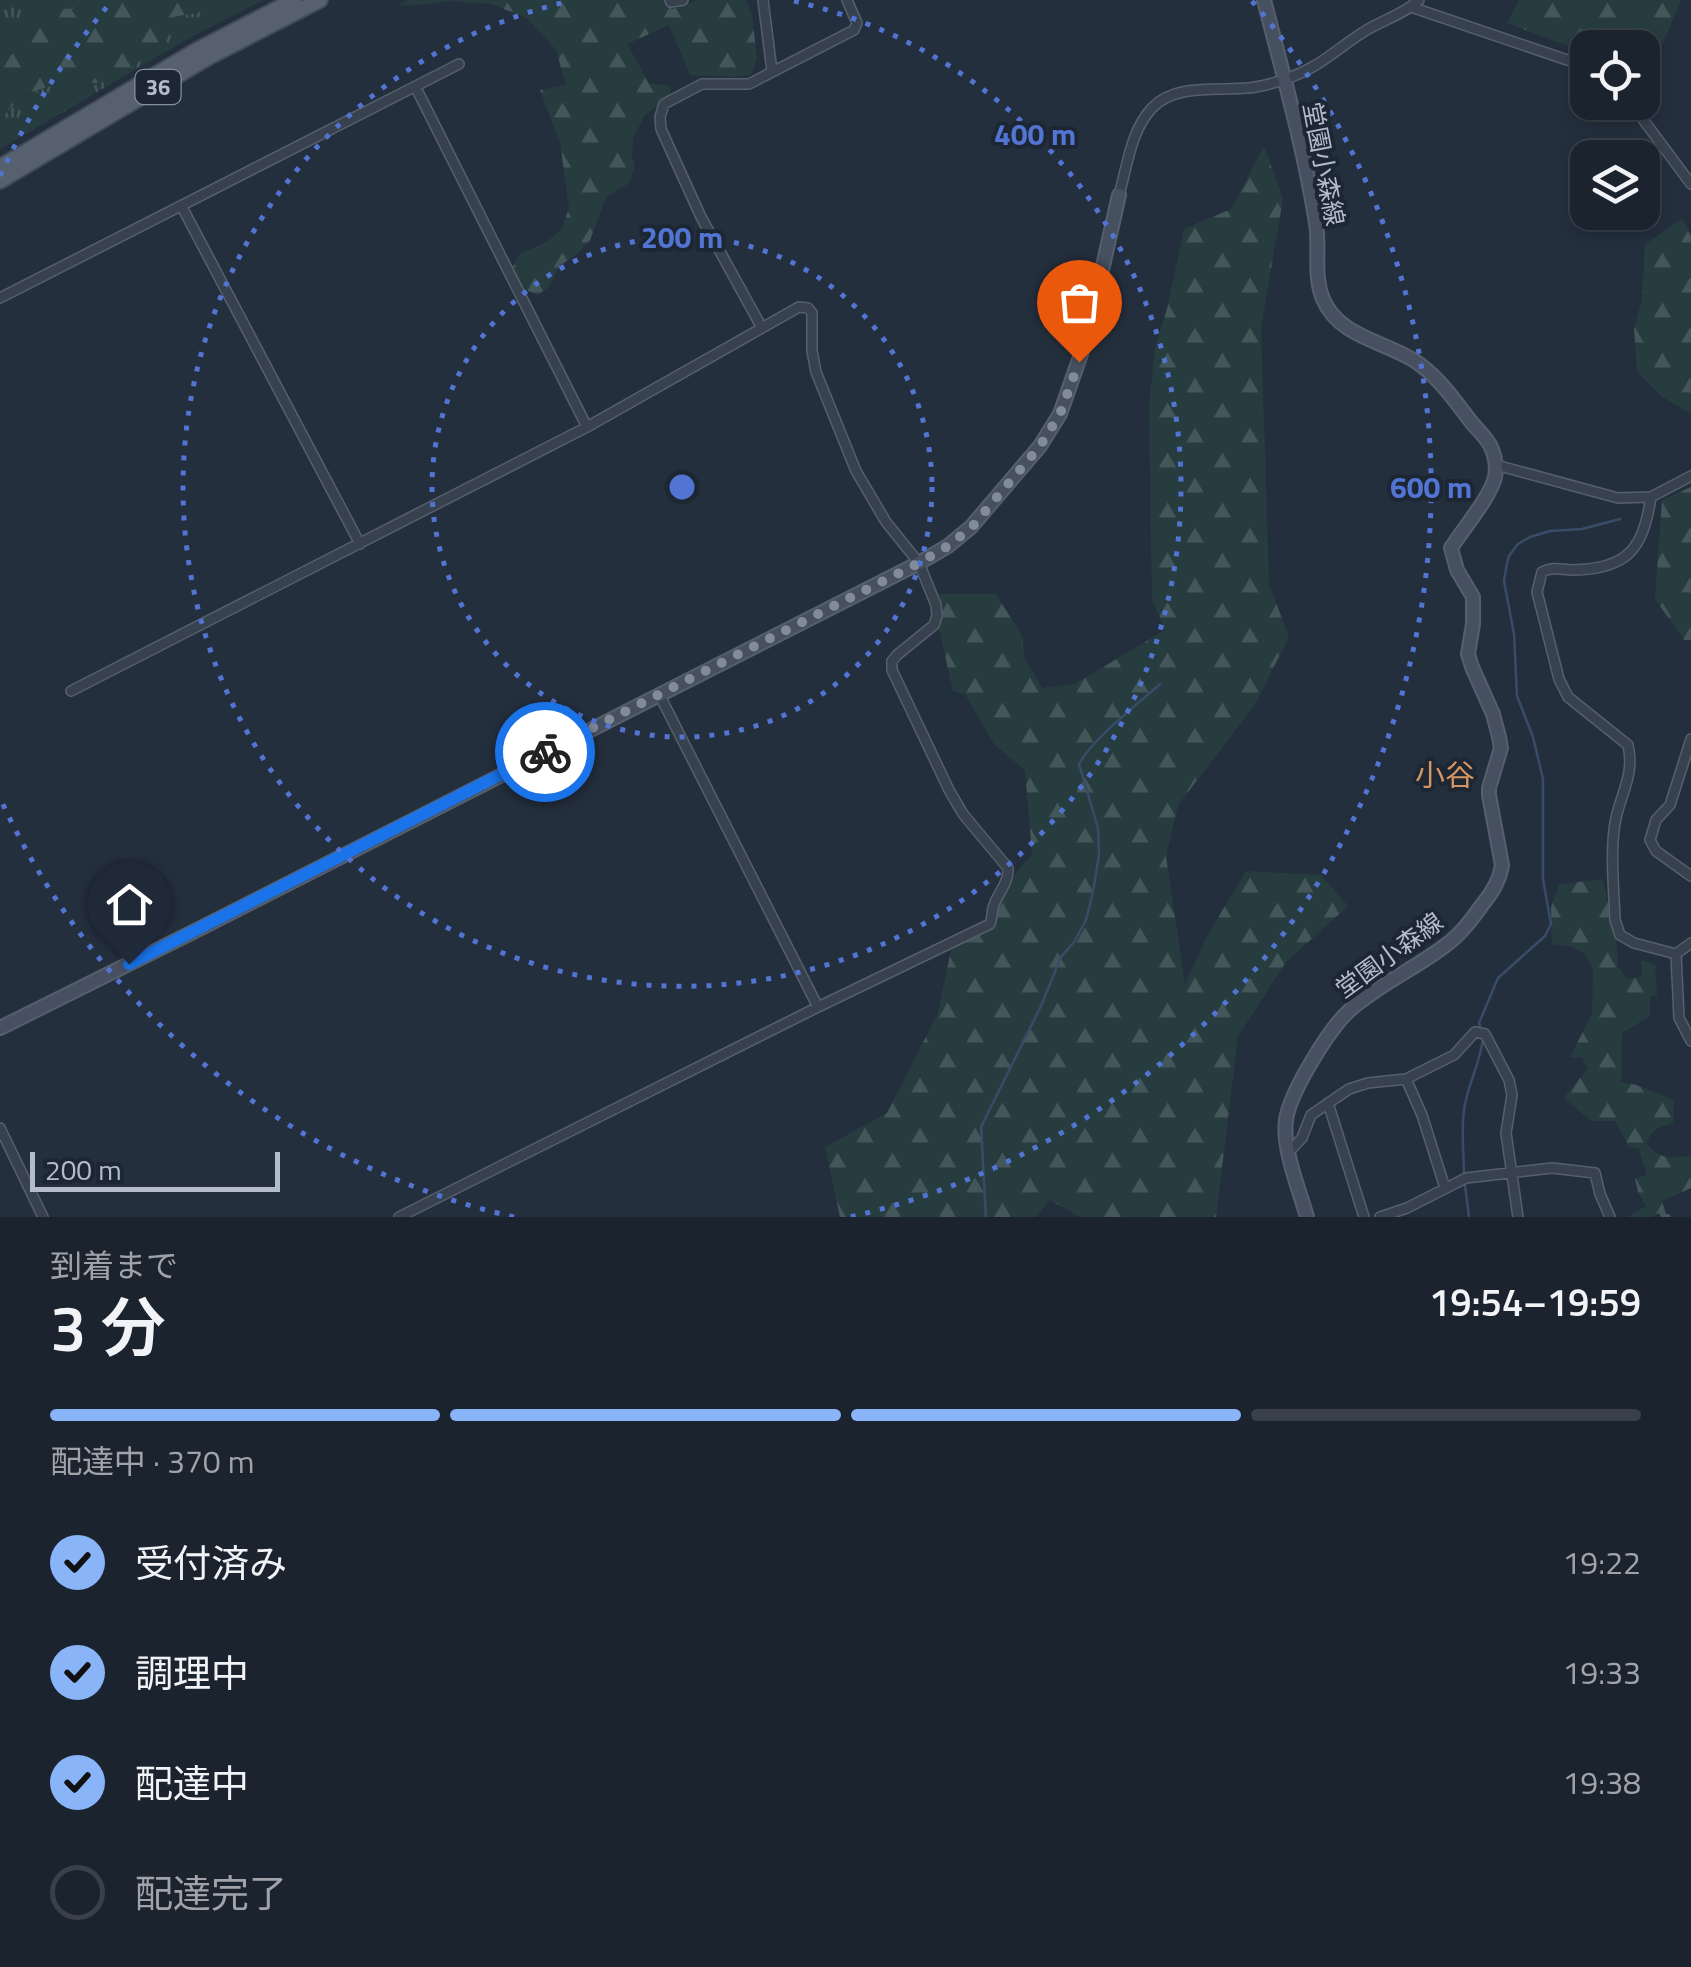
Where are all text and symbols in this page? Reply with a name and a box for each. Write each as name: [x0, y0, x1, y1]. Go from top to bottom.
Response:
map controls: [1570, 30, 1660, 230]
button: locate: [1570, 30, 1660, 120]
road number: 36: [136, 70, 180, 104]
street label: 堂園小森線: [1293, 99, 1355, 229]
text: 400 m: [994, 111, 1076, 157]
button: layers: [1570, 140, 1660, 230]
text: 200 m: [641, 214, 723, 260]
pin: [1037, 260, 1122, 363]
icon: bag: [1052, 275, 1107, 330]
text: 600 m: [1390, 464, 1472, 510]
centre of rings: [664, 469, 700, 505]
courier: [495, 702, 595, 802]
icon: bike: [518, 725, 573, 780]
district label: 小谷: [1415, 752, 1475, 798]
pin: [87, 862, 172, 965]
icon: home: [102, 877, 157, 932]
street label: 堂園小森線: [1327, 903, 1451, 1007]
scale bar: [30, 1147, 280, 1192]
text: 200 m: [45, 1148, 122, 1191]
text: 到着まで: [50, 1241, 178, 1289]
text: 19:54–19:59: [1429, 1273, 1641, 1331]
text: 3 分: [50, 1277, 166, 1376]
text: 配達中 · 370 m: [50, 1437, 255, 1485]
text: 受付済み: [135, 1534, 287, 1592]
icon: check: [50, 1535, 105, 1590]
text: 19:22: [1562, 1538, 1641, 1586]
text: 調理中: [135, 1644, 249, 1702]
icon: check: [50, 1645, 105, 1700]
text: 19:33: [1562, 1648, 1641, 1696]
text: 配達中: [135, 1754, 249, 1812]
icon: check: [50, 1755, 105, 1810]
text: 19:38: [1562, 1758, 1641, 1806]
text: 配達完了: [135, 1864, 287, 1922]

